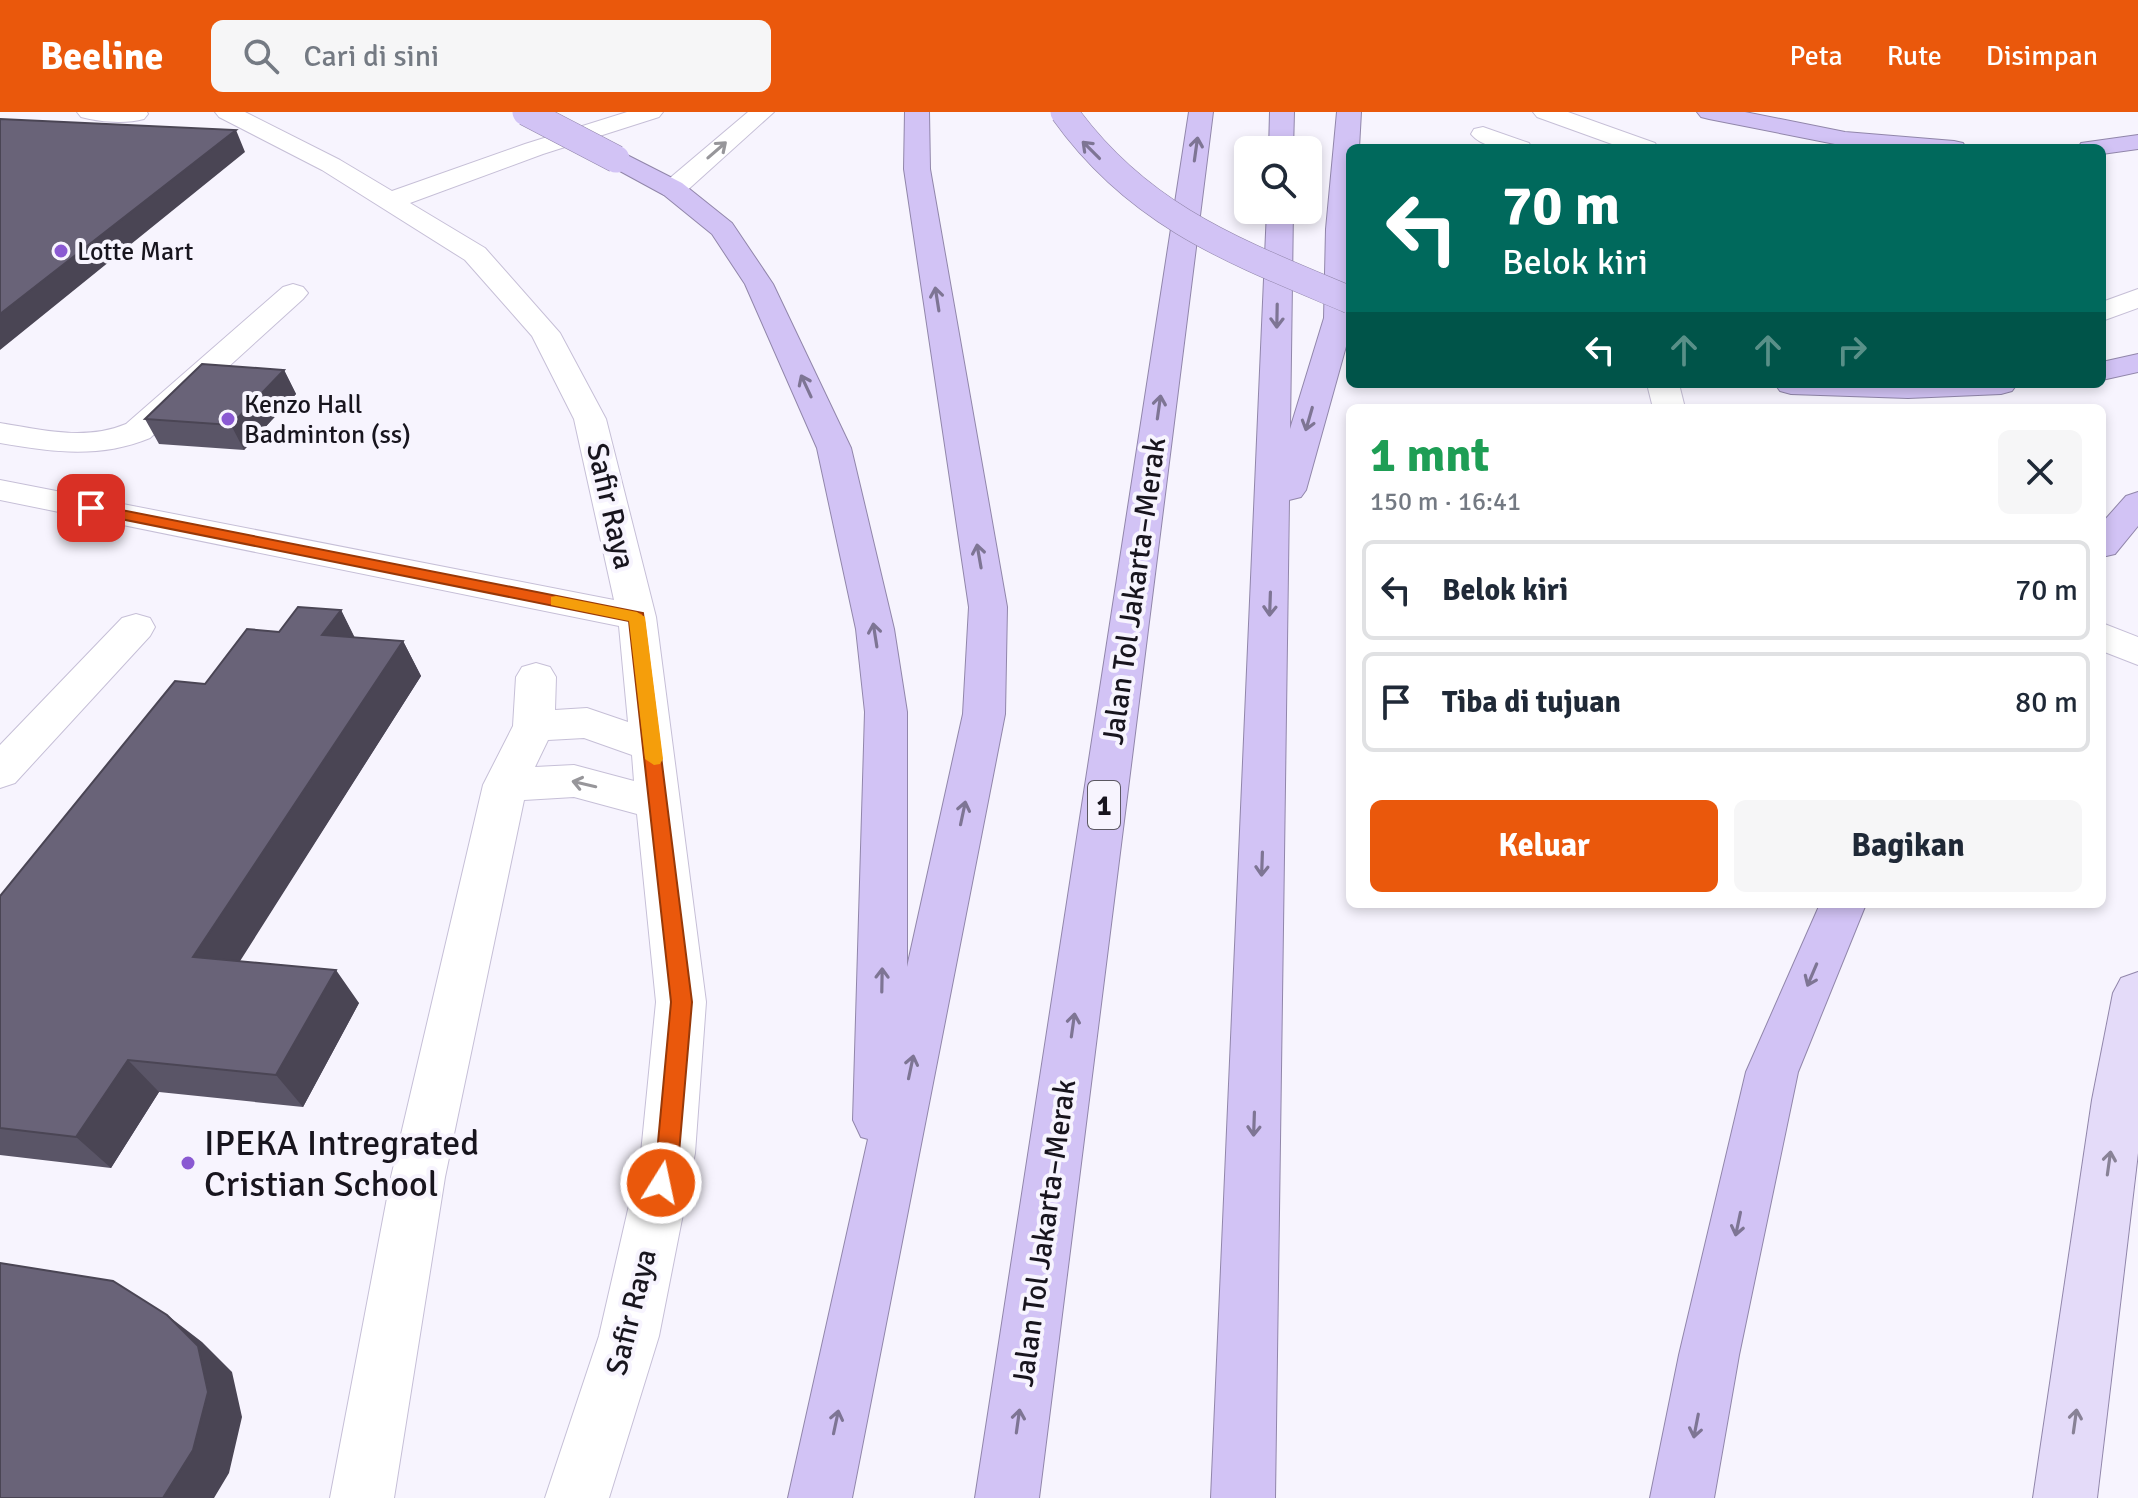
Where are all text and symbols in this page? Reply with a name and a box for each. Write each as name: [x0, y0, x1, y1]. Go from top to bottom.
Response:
search box: [211, 20, 771, 92]
text: Beeline: [40, 33, 163, 80]
icon: search: [239, 34, 283, 78]
text: Cari di sini: [303, 38, 439, 75]
text: Peta: [1790, 39, 1843, 73]
text: Rute: [1887, 39, 1942, 73]
text: Disimpan: [1986, 39, 2098, 73]
one-way arrow: [1188, 136, 1203, 163]
map controls: [1234, 136, 1322, 224]
button: search: [1234, 136, 1322, 224]
one-way arrow: [1081, 141, 1101, 160]
one-way arrow: [707, 142, 727, 160]
text: 70 m: [1502, 171, 1620, 240]
icon: left: [1370, 176, 1474, 280]
place label: Lotte Mart: [77, 236, 193, 268]
text: Belok kiri: [1502, 240, 1648, 285]
marker: Lotte Mart: [52, 242, 70, 260]
one-way arrow: [929, 287, 944, 312]
one-way arrow: [1270, 302, 1285, 329]
icon: left: [1578, 328, 1622, 372]
icon: ahead: [1662, 328, 1706, 372]
icon: ahead: [1746, 328, 1790, 372]
icon: right: [1830, 328, 1874, 372]
one-way arrow: [798, 374, 813, 398]
place label: Kenzo Hall Badminton (ss): [244, 389, 411, 451]
one-way arrow: [1152, 394, 1167, 420]
one-way arrow: [1301, 406, 1316, 432]
marker: Kenzo Hall Badminton (ss): [219, 410, 237, 428]
text: 1 mnt: [1370, 426, 1490, 485]
button: close: [1998, 430, 2082, 514]
street label: Jalan Tol Jakarta–Merak: [1095, 435, 1174, 747]
street label: Safir Raya: [578, 439, 643, 573]
pin: [57, 474, 125, 542]
icon: arrive: [69, 486, 113, 530]
text: 150 m · 16:41: [1370, 486, 1521, 518]
one-way arrow: [971, 543, 986, 569]
icon: left: [1374, 568, 1418, 612]
text: Belok kiri: [1442, 572, 1568, 609]
text: 70 m: [2015, 572, 2078, 609]
one-way arrow: [1263, 590, 1278, 617]
one-way arrow: [867, 623, 882, 648]
icon: arrive: [1374, 680, 1418, 724]
text: Tiba di tujuan: [1442, 684, 1621, 721]
text: 80 m: [2015, 684, 2078, 721]
one-way arrow: [571, 776, 597, 791]
road number: 1: [1088, 781, 1120, 829]
one-way arrow: [956, 800, 971, 826]
button: Keluar: [1370, 800, 1718, 892]
button: Bagikan: [1734, 800, 2082, 892]
one-way arrow: [1255, 850, 1270, 877]
one-way arrow: [1804, 963, 1818, 987]
one-way arrow: [874, 967, 890, 994]
one-way arrow: [1066, 1012, 1081, 1038]
one-way arrow: [904, 1055, 919, 1081]
street label: Jalan Tol Jakarta–Merak: [1005, 1077, 1084, 1389]
one-way arrow: [1247, 1110, 1262, 1137]
place label: IPEKA Intregrated Cristian School: [204, 1121, 479, 1207]
position arrow: [619, 1141, 703, 1225]
one-way arrow: [2102, 1150, 2117, 1177]
marker: IPEKA Intregrated Cristian School: [179, 1154, 197, 1172]
one-way arrow: [1730, 1210, 1745, 1236]
street label: Safir Raya: [598, 1245, 665, 1379]
one-way arrow: [829, 1409, 844, 1435]
one-way arrow: [1011, 1409, 1026, 1434]
one-way arrow: [2068, 1409, 2083, 1434]
one-way arrow: [1687, 1413, 1702, 1439]

